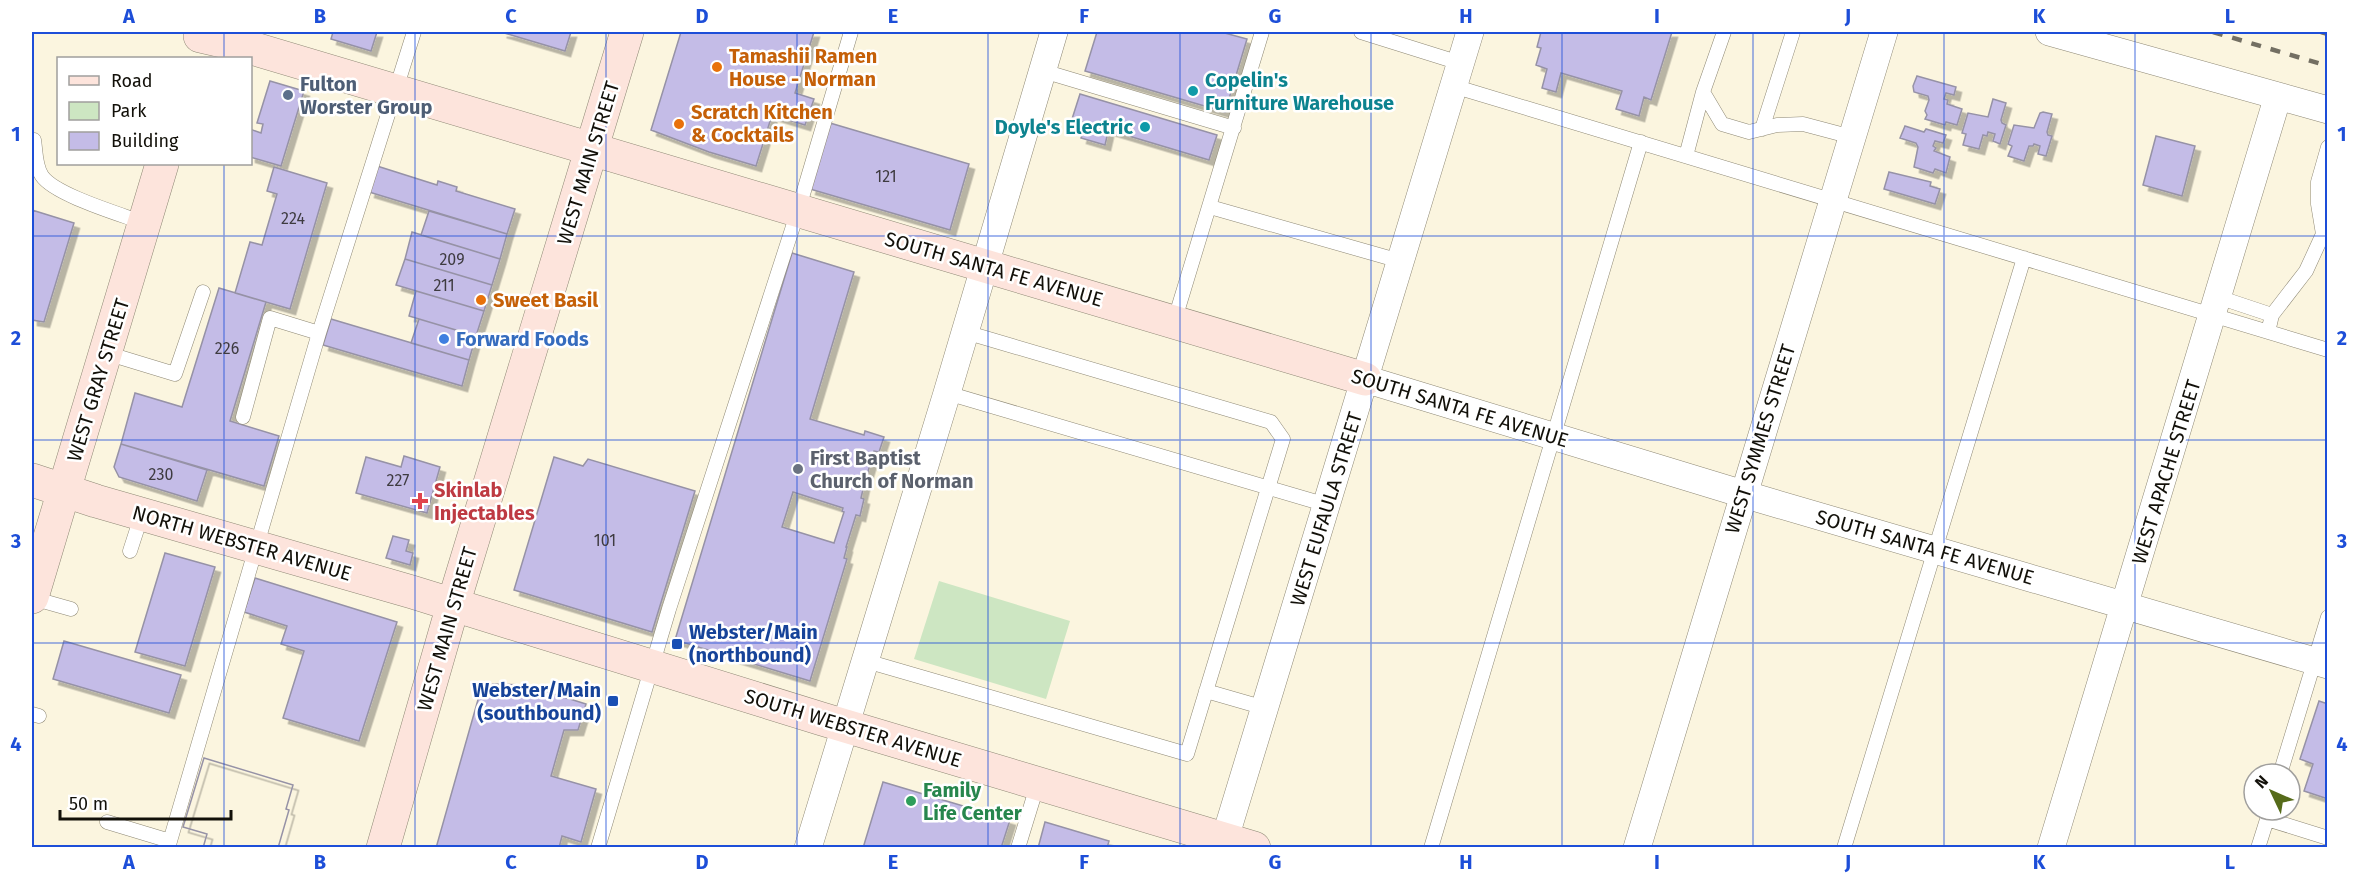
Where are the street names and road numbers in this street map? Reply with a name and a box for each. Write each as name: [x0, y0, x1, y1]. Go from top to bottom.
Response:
street label: WEST MAIN STREET: [552, 78, 624, 248]
street label: SOUTH SANTA FE AVENUE: [882, 226, 1106, 312]
street label: WEST GRAY STREET: [62, 295, 134, 464]
street label: WEST SYMMES STREET: [1720, 341, 1800, 537]
street label: SOUTH SANTA FE AVENUE: [1349, 364, 1571, 452]
street label: WEST APACHE STREET: [2127, 376, 2206, 567]
street label: WEST EUFAULA STREET: [1285, 408, 1367, 609]
street label: NORTH WEBSTER AVENUE: [130, 500, 354, 586]
street label: SOUTH SANTA FE AVENUE: [1813, 504, 2037, 590]
street label: WEST MAIN STREET: [412, 544, 482, 714]
street label: SOUTH WEBSTER AVENUE: [742, 684, 964, 772]

